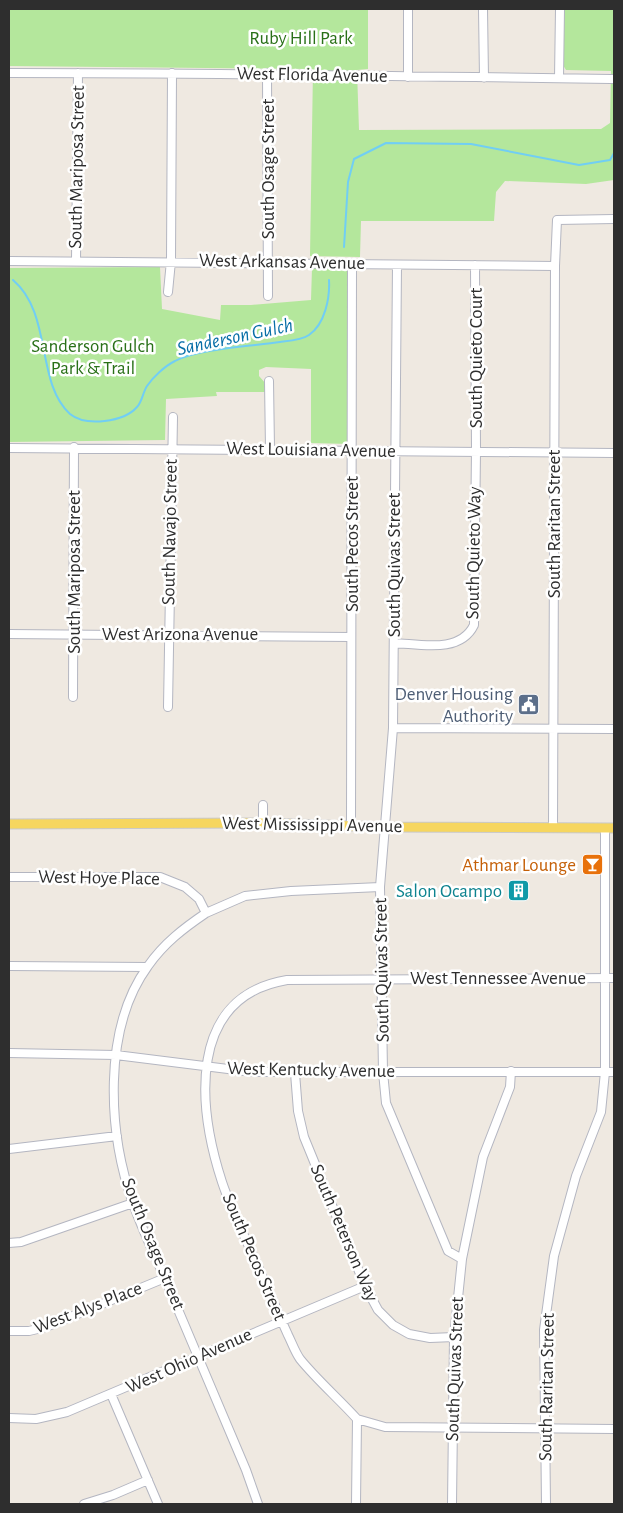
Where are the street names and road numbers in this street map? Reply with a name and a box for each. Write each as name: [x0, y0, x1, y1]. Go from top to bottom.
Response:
street label: West Florida Avenue: [236, 64, 388, 86]
street label: South Mariposa Street: [66, 85, 88, 249]
street label: South Osage Street: [259, 99, 278, 239]
street label: West Arkansas Avenue: [199, 251, 365, 273]
street label: South Quieto Court: [467, 288, 486, 428]
street label: West Louisiana Avenue: [226, 439, 396, 461]
street label: South Raritan Street: [545, 450, 564, 598]
street label: South Navajo Street: [159, 459, 181, 605]
street label: South Pecos Street: [343, 476, 362, 612]
street label: South Quieto Way: [463, 486, 485, 620]
street label: South Mariposa Street: [65, 490, 84, 654]
street label: South Quivas Street: [385, 493, 404, 637]
street label: West Arizona Avenue: [102, 625, 258, 644]
street label: West Mississippi Avenue: [222, 814, 402, 836]
street label: West Hoye Place: [38, 867, 160, 889]
street label: South Quivas Street: [371, 898, 393, 1042]
street label: West Tennessee Avenue: [410, 969, 586, 988]
street label: West Kentucky Avenue: [227, 1059, 395, 1081]
street label: South Peterson Way: [307, 1162, 381, 1304]
street label: South Osage Street: [118, 1175, 188, 1313]
street label: South Pecos Street: [219, 1191, 289, 1323]
street label: West Alys Place: [31, 1279, 145, 1337]
street label: South Quivas Street: [443, 1296, 467, 1442]
street label: South Raritan Street: [536, 1313, 558, 1461]
street label: West Ohio Avenue: [123, 1325, 255, 1397]

